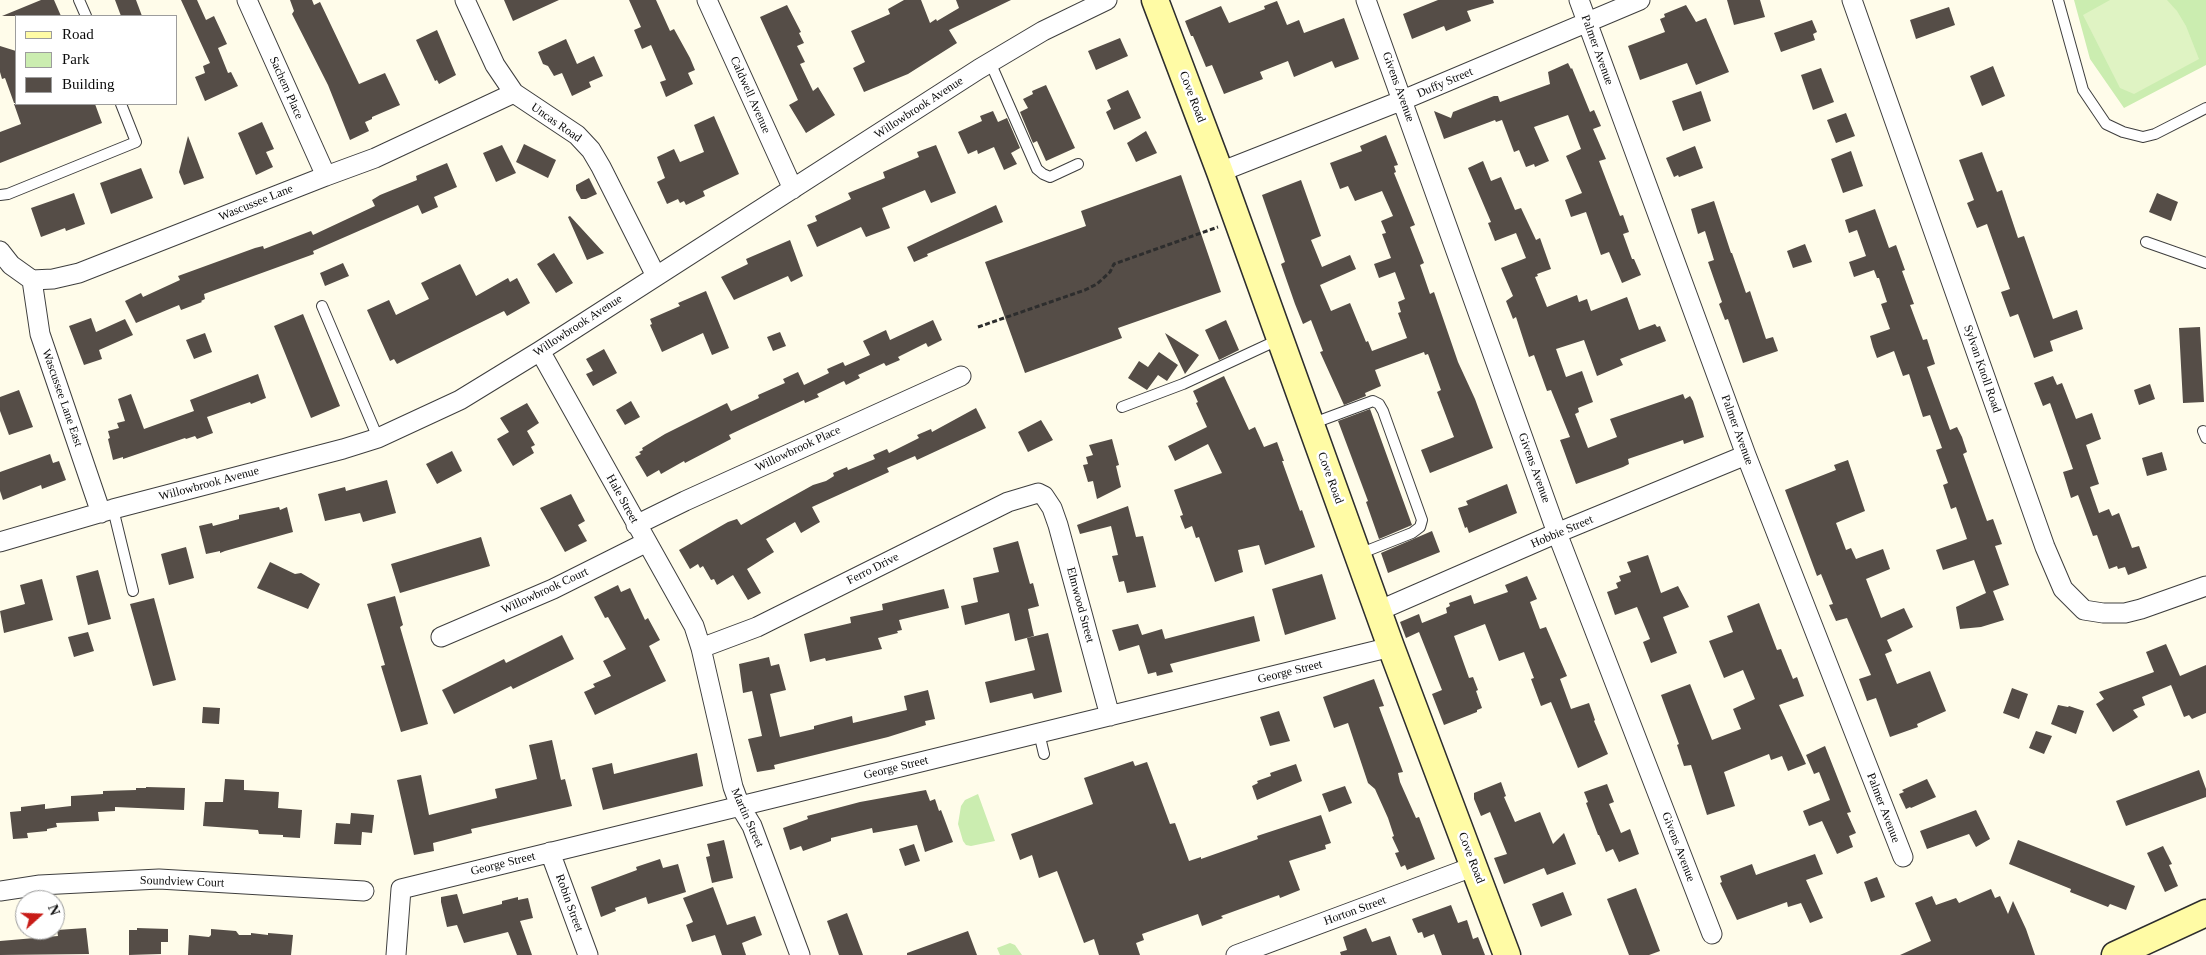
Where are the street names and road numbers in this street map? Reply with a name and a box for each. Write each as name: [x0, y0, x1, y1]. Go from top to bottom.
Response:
street label: Palmer Avenue: [1578, 13, 1616, 87]
street label: Givens Avenue: [1379, 50, 1417, 124]
street label: Sachem Place: [266, 54, 306, 122]
street label: Caldwell Avenue: [727, 54, 773, 136]
street label: Duffy Street: [1415, 65, 1475, 101]
street label: Cove Road: [1176, 69, 1208, 125]
street label: Willowbrook Avenue: [872, 74, 966, 142]
street label: Uncas Road: [528, 100, 584, 146]
street label: Wascussee Lane: [217, 182, 295, 224]
street label: Willowbrook Avenue: [531, 292, 625, 360]
street label: Sylvan Knoll Road: [1960, 323, 2004, 415]
street label: Wascussee Lane East: [39, 347, 85, 449]
street label: Palmer Avenue: [1718, 393, 1756, 467]
street label: Willowbrook Place: [753, 423, 843, 475]
street label: Givens Avenue: [1515, 431, 1553, 505]
street label: Cove Road: [1314, 450, 1346, 506]
street label: Willowbrook Avenue: [157, 464, 261, 504]
street label: Hale Street: [603, 472, 641, 526]
street label: Hobbie Street: [1529, 512, 1595, 552]
street label: Ferro Drive: [845, 550, 901, 588]
street label: Willowbrook Court: [499, 565, 591, 617]
street label: Elmwood Street: [1063, 566, 1097, 644]
street label: George Street: [1256, 657, 1324, 687]
street label: George Street: [862, 753, 930, 783]
street label: Palmer Avenue: [1863, 771, 1903, 845]
street label: Martin Street: [727, 786, 767, 850]
street label: Givens Avenue: [1658, 810, 1698, 884]
street label: Cove Road: [1455, 830, 1487, 886]
street label: George Street: [469, 849, 537, 879]
street label: Robin Street: [552, 872, 586, 934]
street label: Soundview Court: [140, 873, 224, 891]
street label: Horton Street: [1322, 893, 1388, 929]

